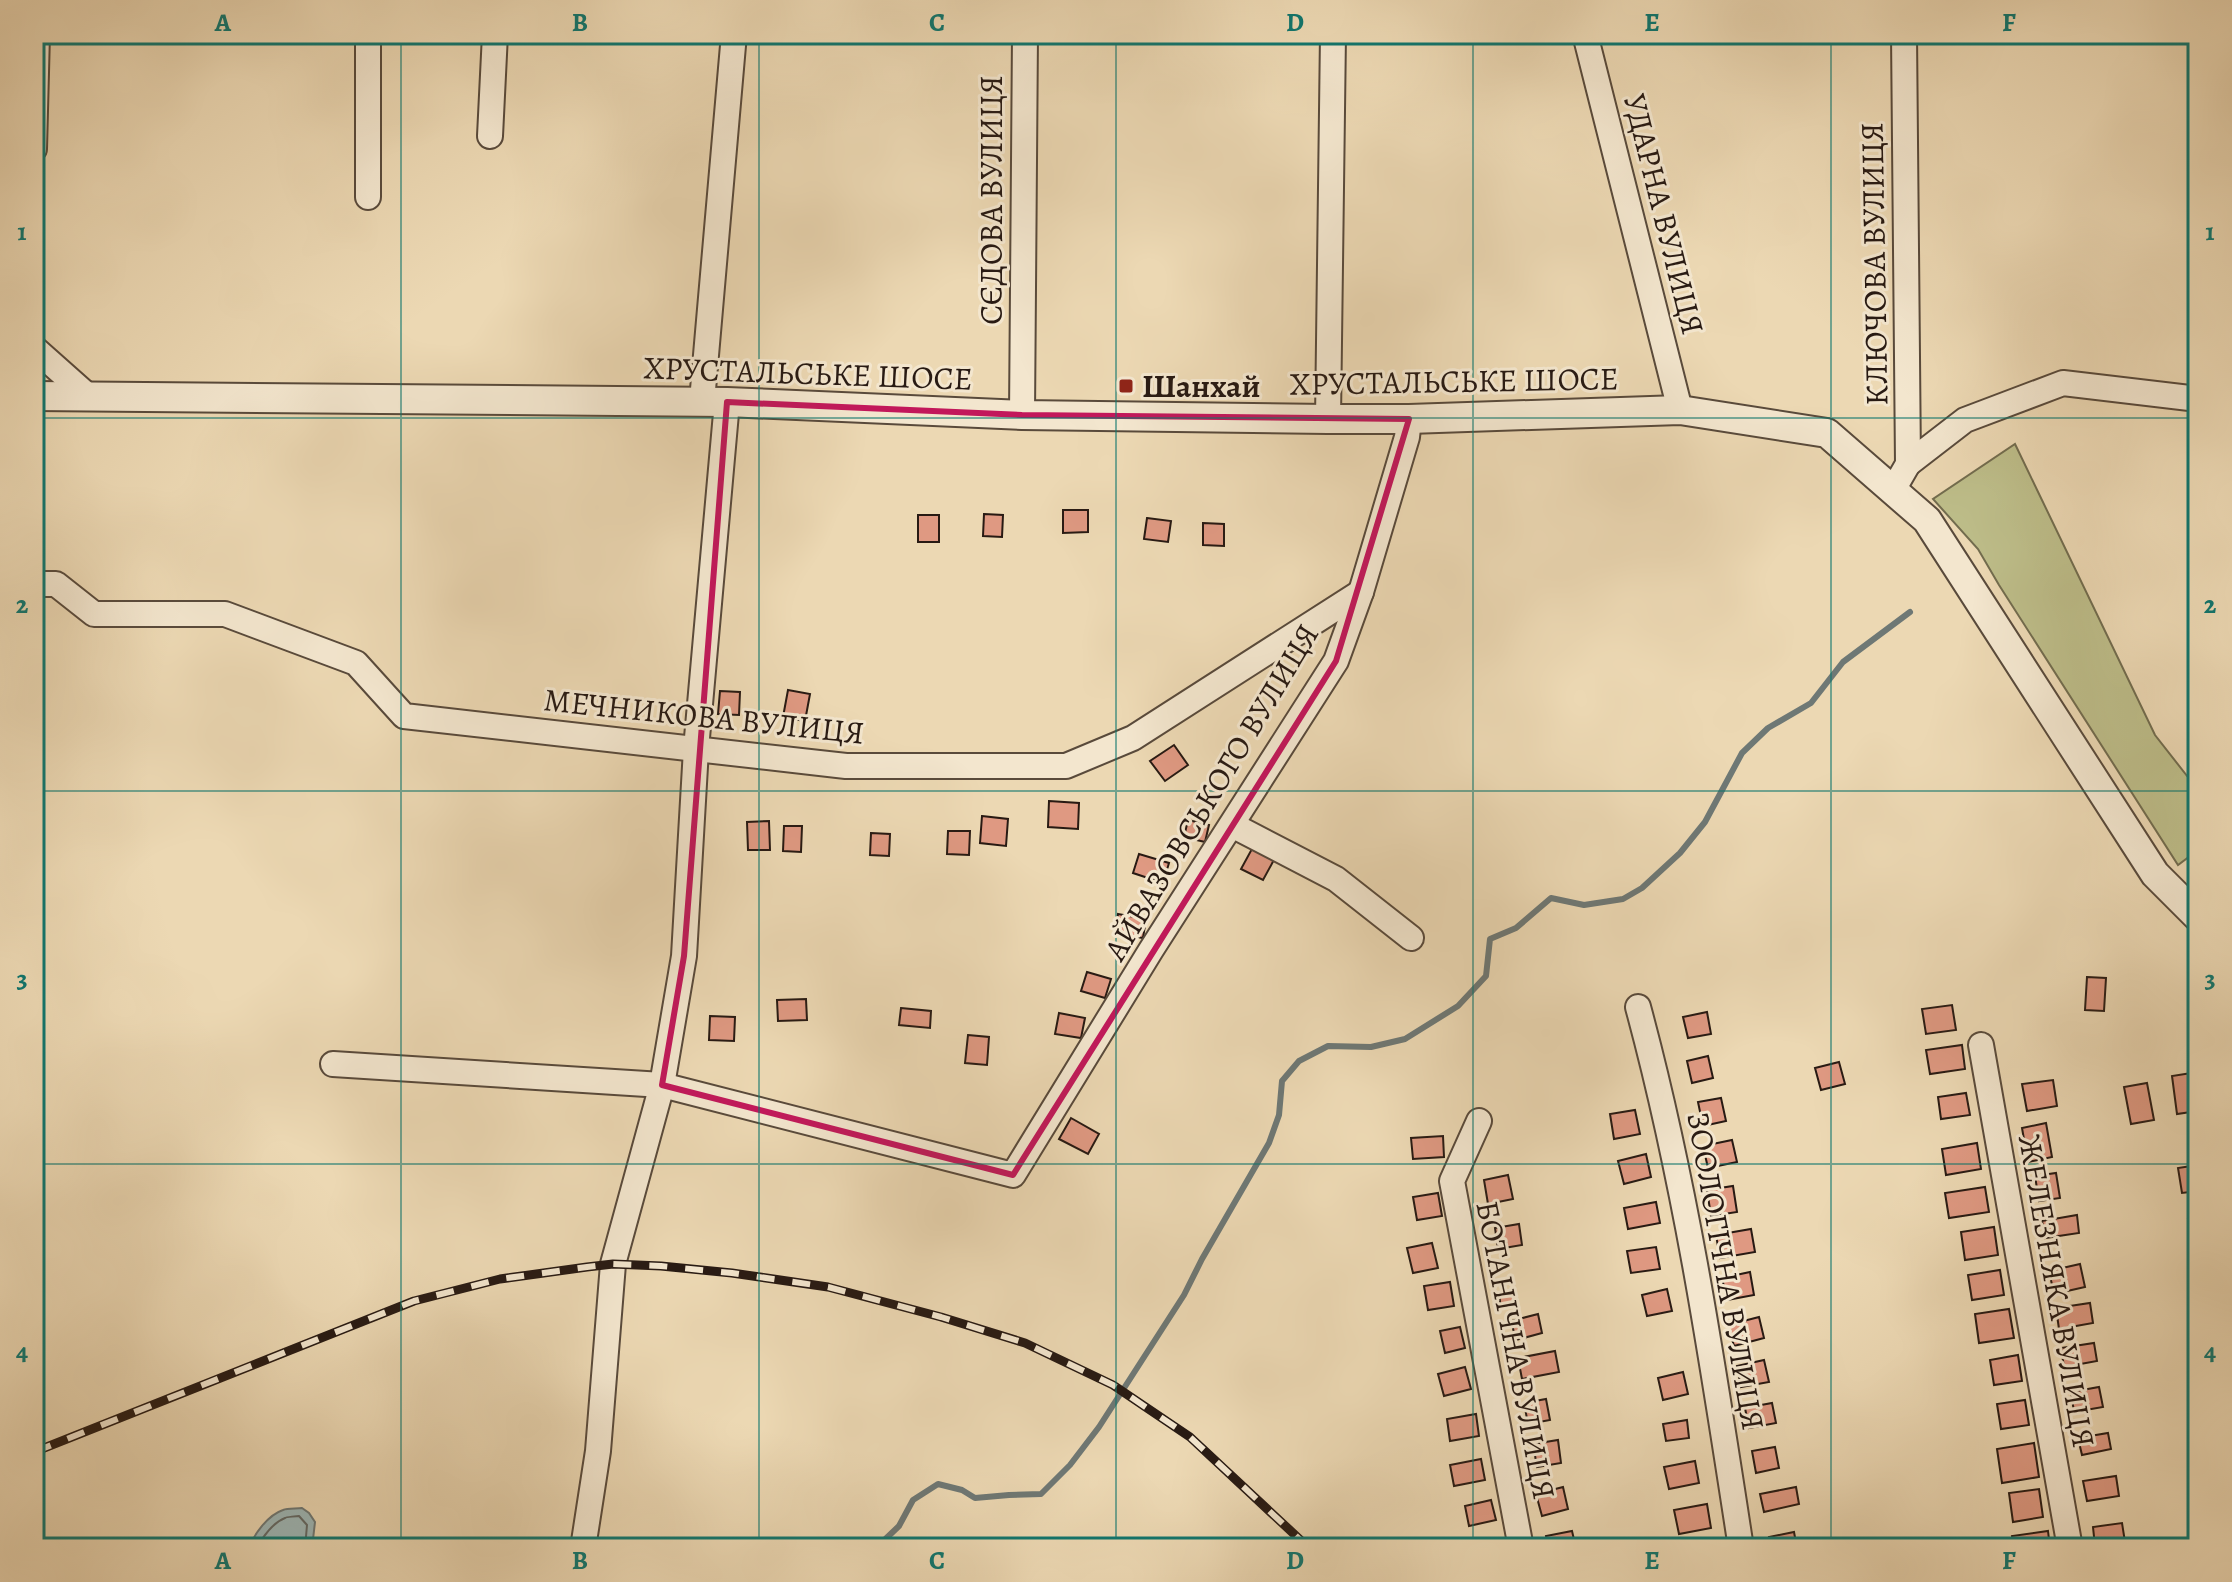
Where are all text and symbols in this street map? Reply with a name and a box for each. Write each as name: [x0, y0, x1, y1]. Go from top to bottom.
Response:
text: A: [214, 5, 232, 40]
text: B: [572, 5, 588, 40]
text: C: [929, 5, 945, 40]
text: D: [1286, 5, 1304, 40]
text: E: [1644, 5, 1660, 40]
text: F: [2002, 5, 2016, 40]
street label: СЄДОВА ВУЛИЦЯ: [969, 75, 1013, 325]
street label: УДАРНА ВУЛИЦЯ: [1613, 89, 1715, 339]
street label: КЛЮЧОВА ВУЛИЦЯ: [1850, 122, 1898, 406]
text: 1: [17, 214, 27, 249]
text: 1: [2205, 214, 2215, 249]
street label: ХРУСТАЛЬСЬКЕ ШОСЕ: [643, 345, 973, 401]
street label: ХРУСТАЛЬСЬКЕ ШОСЕ: [1289, 356, 1619, 406]
place label: Шанхай: [1142, 364, 1261, 408]
marker: Шанхай: [1117, 377, 1135, 395]
text: 2: [16, 587, 29, 622]
text: 2: [2204, 587, 2217, 622]
street label: АЙВАЗОВСЬКОГО ВУЛИЦЯ: [1092, 616, 1329, 969]
street label: МЕЧНИКОВА ВУЛИЦЯ: [542, 677, 866, 755]
text: 3: [16, 961, 28, 996]
text: 3: [2204, 961, 2216, 996]
street label: ЗООЛОГІЧНА ВУЛИЦЯ: [1676, 1109, 1776, 1433]
street label: ЖЕЛЕЗНЯКА ВУЛИЦЯ: [2008, 1131, 2106, 1451]
street label: БОТАНІЧНА ВУЛИЦЯ: [1465, 1197, 1567, 1503]
text: 4: [16, 1334, 28, 1369]
text: 4: [2204, 1334, 2216, 1369]
text: A: [214, 1543, 232, 1578]
text: B: [572, 1543, 588, 1578]
text: C: [929, 1543, 945, 1578]
text: D: [1286, 1543, 1304, 1578]
text: E: [1644, 1543, 1660, 1578]
text: F: [2002, 1543, 2016, 1578]

